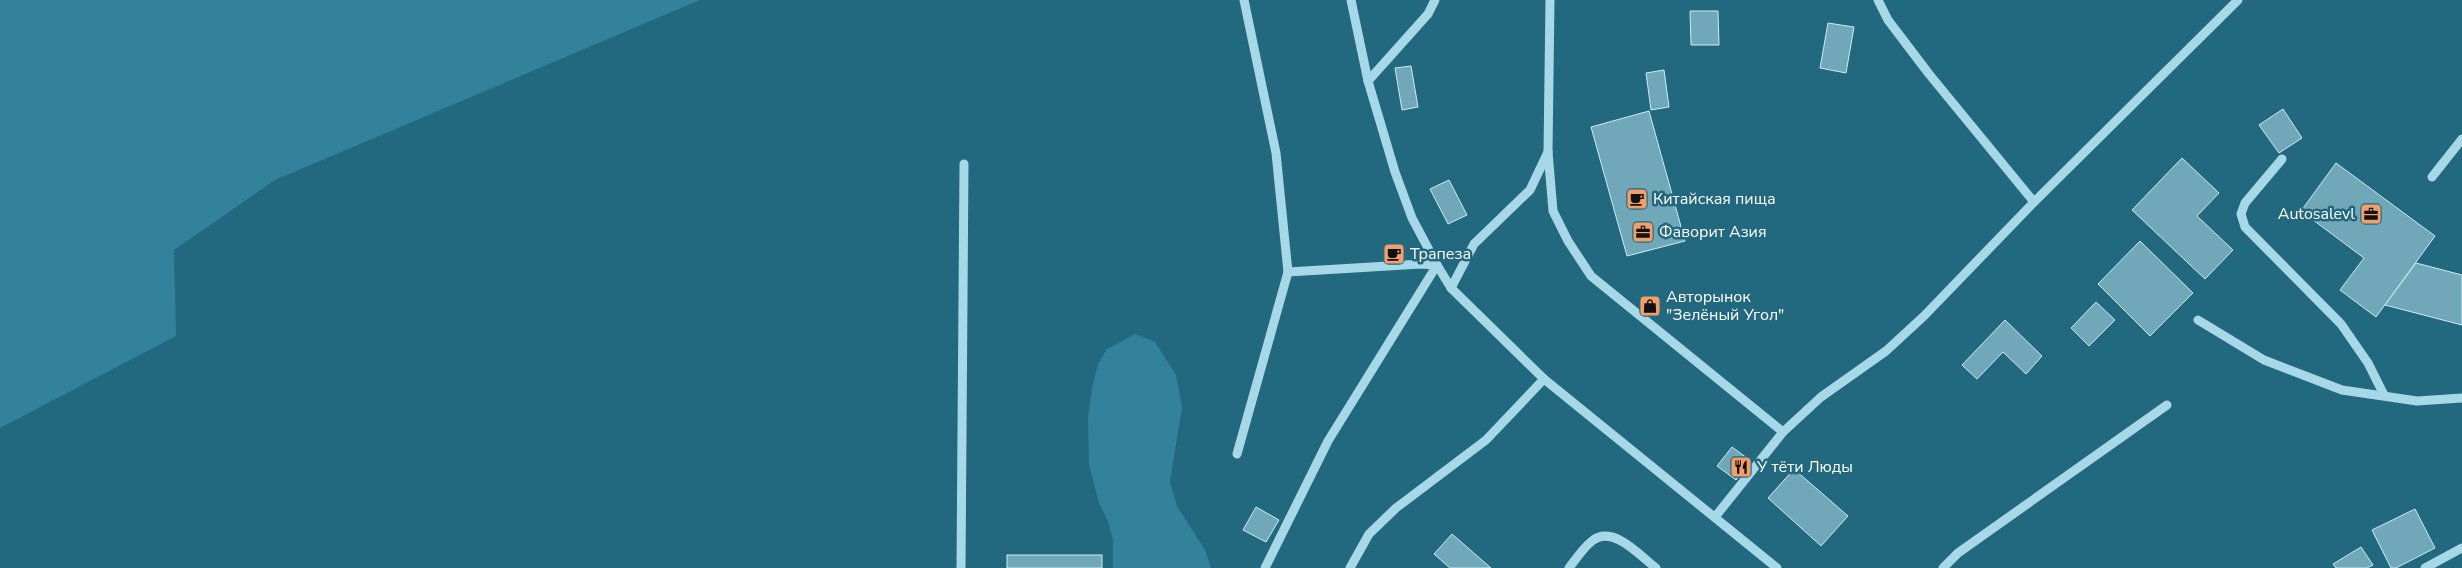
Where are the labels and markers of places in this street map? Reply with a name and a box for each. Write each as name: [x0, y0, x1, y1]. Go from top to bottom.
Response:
cafe icon: Китайская пища: [1625, 187, 1649, 211]
place label: Китайская пища: [1653, 188, 1776, 210]
office icon: Autosalevl: [2359, 202, 2383, 226]
place label: Autosalevl: [2278, 203, 2355, 225]
office icon: Фаворит Азия: [1631, 220, 1655, 244]
place label: Фаворит Азия: [1659, 221, 1767, 243]
cafe icon: Трапеза: [1382, 242, 1406, 266]
place label: Трапеза: [1410, 243, 1471, 265]
place label: Авторынок "Зелёный Угол": [1666, 286, 1784, 326]
shop icon: Авторынок "Зелёный Угол": [1638, 294, 1662, 318]
restaurant icon: У тёти Люды: [1729, 455, 1753, 479]
place label: У тёти Люды: [1756, 456, 1853, 478]

